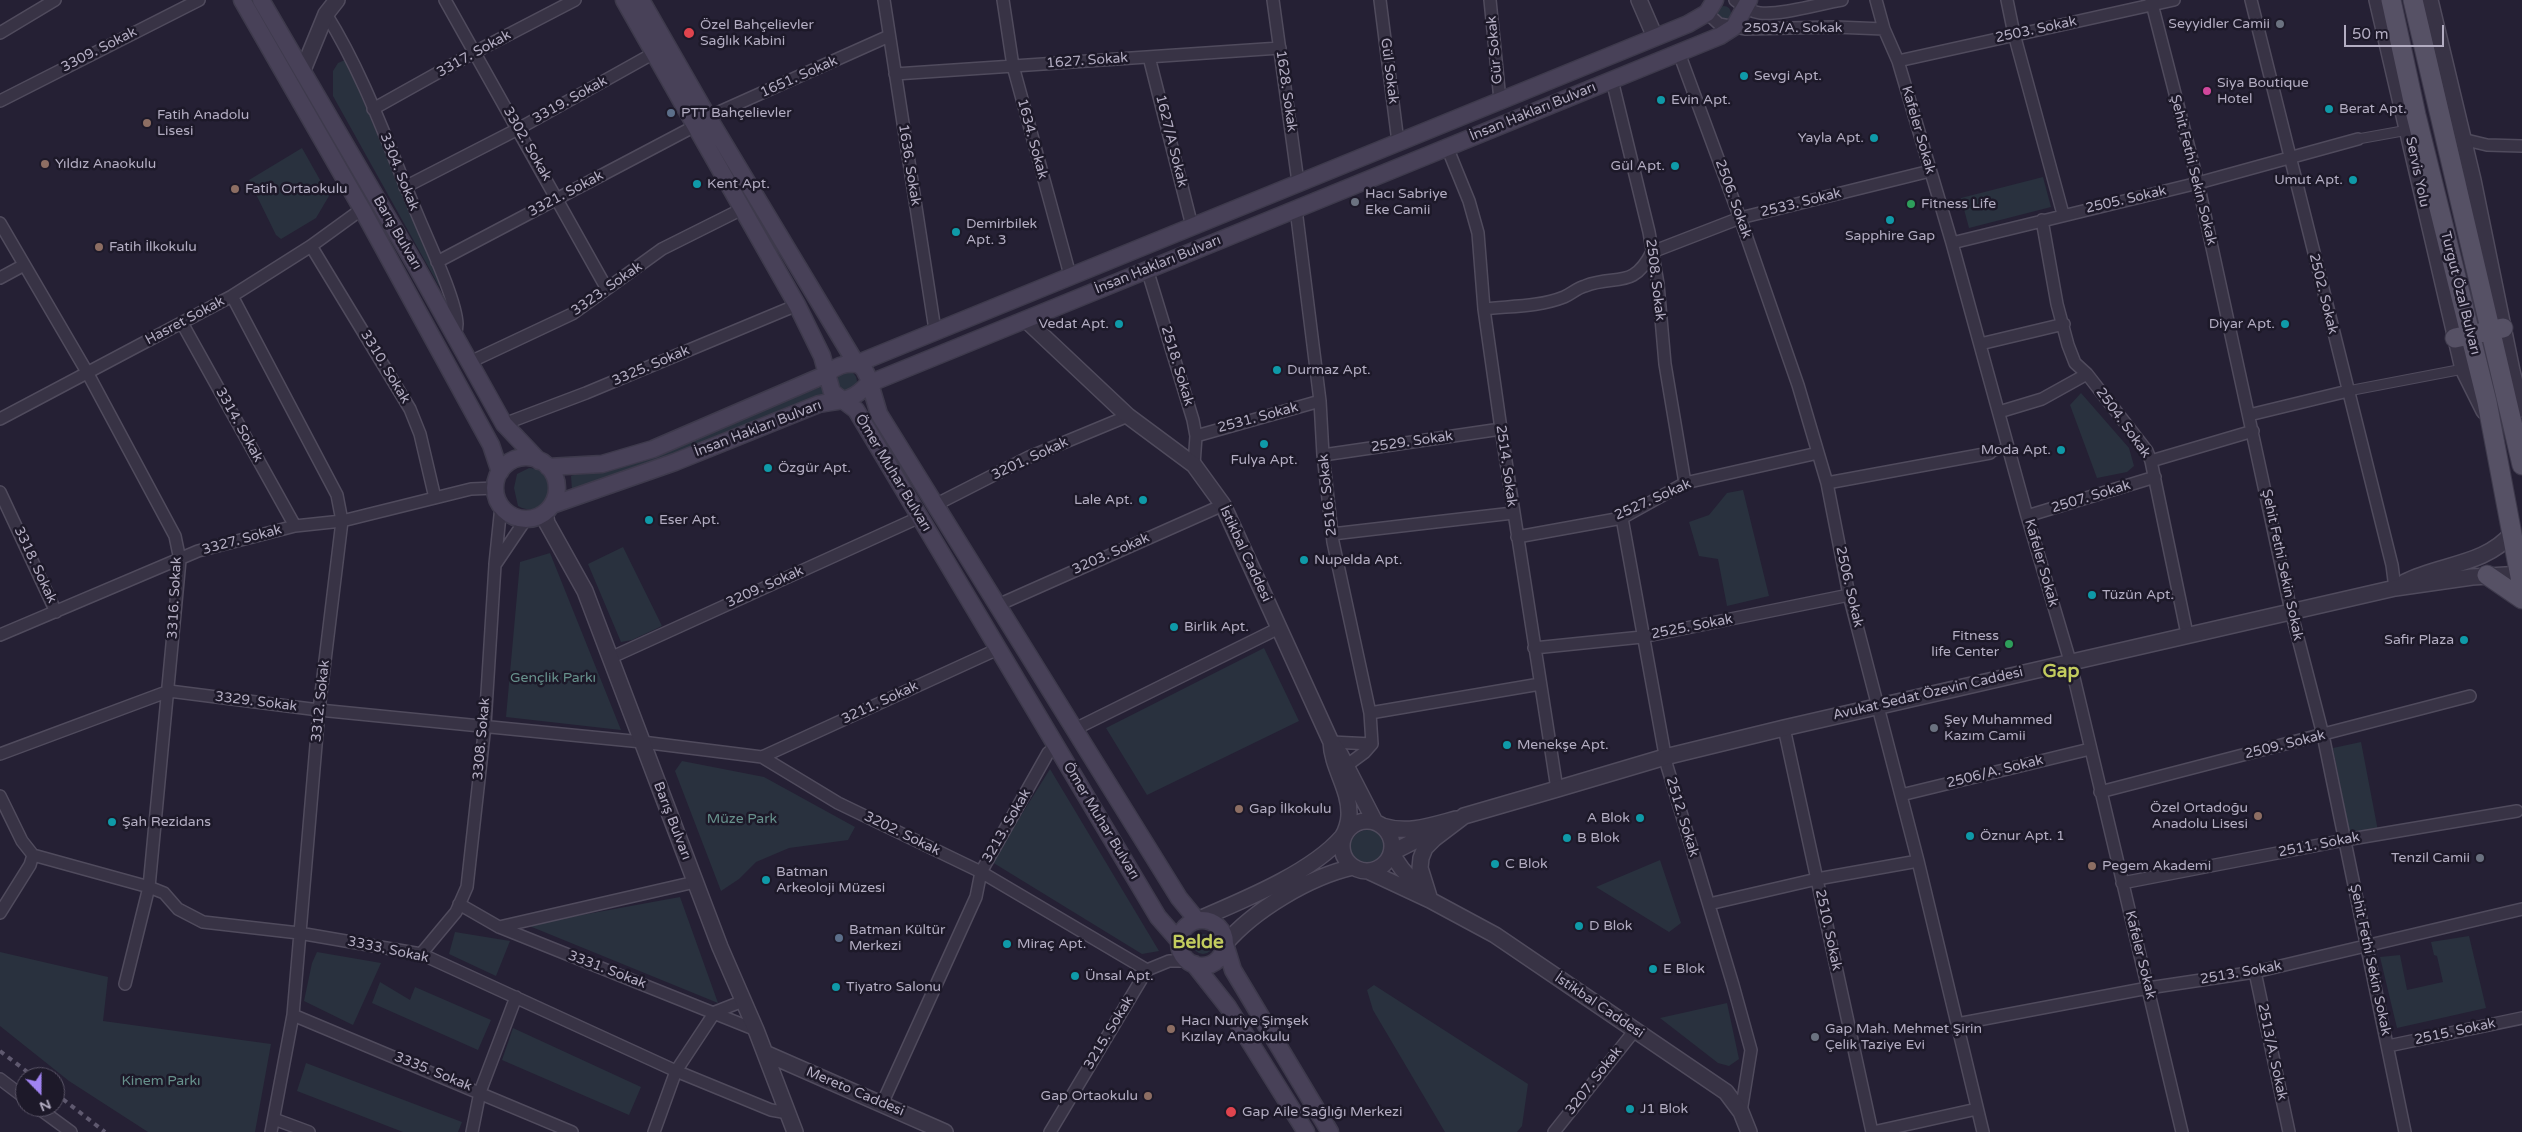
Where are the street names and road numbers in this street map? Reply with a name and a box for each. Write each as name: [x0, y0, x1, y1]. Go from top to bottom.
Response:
street label: 2503. Sokak: [1994, 13, 2078, 47]
street label: Gür Sokak: [1484, 15, 1506, 85]
street label: 2503/A. Sokak: [1744, 20, 1842, 36]
street label: 3309. Sokak: [58, 24, 140, 76]
street label: 3317. Sokak: [434, 27, 514, 81]
street label: Gül Sokak: [1377, 37, 1401, 105]
street label: 1628. Sokak: [1272, 49, 1300, 133]
street label: 1627. Sokak: [1046, 50, 1128, 72]
street label: 1651. Sokak: [758, 53, 840, 101]
street label: 3319. Sokak: [530, 73, 610, 127]
street label: İnsan Hakları Bulvarı: [1467, 79, 1599, 145]
street label: Kafeler Sokak: [1897, 84, 1939, 176]
street label: 1627/A Sokak: [1151, 93, 1191, 189]
street label: Şehit Fethi Sekin Sokak: [2166, 93, 2220, 247]
street label: 1634. Sokak: [1013, 97, 1051, 181]
street label: 3302. Sokak: [499, 104, 555, 184]
street label: 1636. Sokak: [894, 123, 924, 207]
street label: 3304. Sokak: [376, 131, 422, 213]
street label: Servis Yolu: [2401, 135, 2433, 209]
street label: 2506. Sokak: [1711, 157, 1755, 241]
street label: 3321. Sokak: [526, 167, 606, 221]
street label: 2505. Sokak: [2084, 183, 2168, 217]
street label: 2533. Sokak: [1759, 185, 1843, 221]
street label: Barış Bulvarı: [369, 193, 425, 273]
street label: Turgut Özal Bulvarı: [2437, 229, 2483, 357]
street label: İnsan Hakları Bulvarı: [1092, 232, 1224, 298]
street label: 2508. Sokak: [1642, 238, 1668, 322]
street label: 2502. Sokak: [2305, 252, 2341, 336]
street label: 3323. Sokak: [568, 258, 646, 320]
street label: Hasret Sokak: [142, 293, 228, 349]
street label: 2518. Sokak: [1157, 324, 1197, 408]
street label: 3310. Sokak: [357, 327, 413, 407]
street label: 3325. Sokak: [610, 342, 692, 390]
street label: 3314. Sokak: [212, 385, 266, 465]
street label: 2504. Sokak: [2092, 385, 2154, 461]
street label: İnsan Hakları Bulvarı: [692, 397, 824, 461]
street label: 2531. Sokak: [1216, 399, 1300, 437]
street label: Ömer Muhar Bulvarı: [851, 411, 935, 535]
street label: 2514. Sokak: [1492, 424, 1520, 508]
street label: 2529. Sokak: [1370, 428, 1454, 456]
street label: 3201. Sokak: [989, 434, 1071, 484]
street label: 2516. Sokak: [1315, 453, 1341, 537]
street label: 2527. Sokak: [1612, 476, 1694, 524]
street label: 2507. Sokak: [2049, 477, 2133, 517]
street label: Şehit Fethi Sekin Sokak: [2258, 488, 2306, 642]
street label: İstikbal Caddesi: [1215, 503, 1275, 605]
street label: Kafeler Sokak: [2020, 517, 2062, 609]
street label: 3327. Sokak: [200, 521, 284, 559]
street label: 3318. Sokak: [10, 524, 60, 606]
street label: 3203. Sokak: [1070, 530, 1152, 578]
street label: 2506. Sokak: [1832, 545, 1866, 629]
street label: 3316. Sokak: [164, 556, 186, 640]
street label: 3209. Sokak: [724, 563, 806, 611]
street label: 2525. Sokak: [1650, 611, 1734, 643]
street label: 3312. Sokak: [308, 659, 334, 743]
street label: Avukat Sedat Özevin Caddesi: [1831, 664, 2025, 724]
street label: 3211. Sokak: [839, 678, 921, 728]
street label: 3329. Sokak: [214, 689, 298, 715]
street label: 3308. Sokak: [470, 697, 494, 781]
street label: 2509. Sokak: [2243, 727, 2327, 763]
street label: 2506/A. Sokak: [1945, 752, 2045, 792]
street label: Ömer Muhar Bulvarı: [1059, 759, 1143, 883]
street label: 2512. Sokak: [1662, 775, 1702, 859]
street label: Barış Bulvarı: [649, 780, 695, 862]
street label: 3213. Sokak: [979, 786, 1035, 866]
street label: 3202. Sokak: [861, 808, 943, 860]
street label: 2511. Sokak: [2277, 829, 2361, 861]
street label: Şehit Fethi Sekin Sokak: [2346, 883, 2394, 1037]
street label: 2510. Sokak: [1811, 888, 1845, 972]
street label: Kafeler Sokak: [2121, 909, 2159, 1001]
street label: 3333. Sokak: [346, 933, 430, 967]
street label: 3331. Sokak: [565, 947, 649, 993]
street label: 2513. Sokak: [2199, 958, 2283, 988]
street label: İstikbal Caddesi: [1551, 970, 1647, 1042]
street label: 3215. Sokak: [1081, 993, 1137, 1073]
street label: 2513/A. Sokak: [2254, 1002, 2290, 1102]
street label: 2515. Sokak: [2413, 1015, 2497, 1049]
street label: 3207. Sokak: [1562, 1044, 1626, 1118]
street label: 3335. Sokak: [392, 1049, 474, 1095]
street label: Mereto Caddesi: [803, 1064, 907, 1120]

